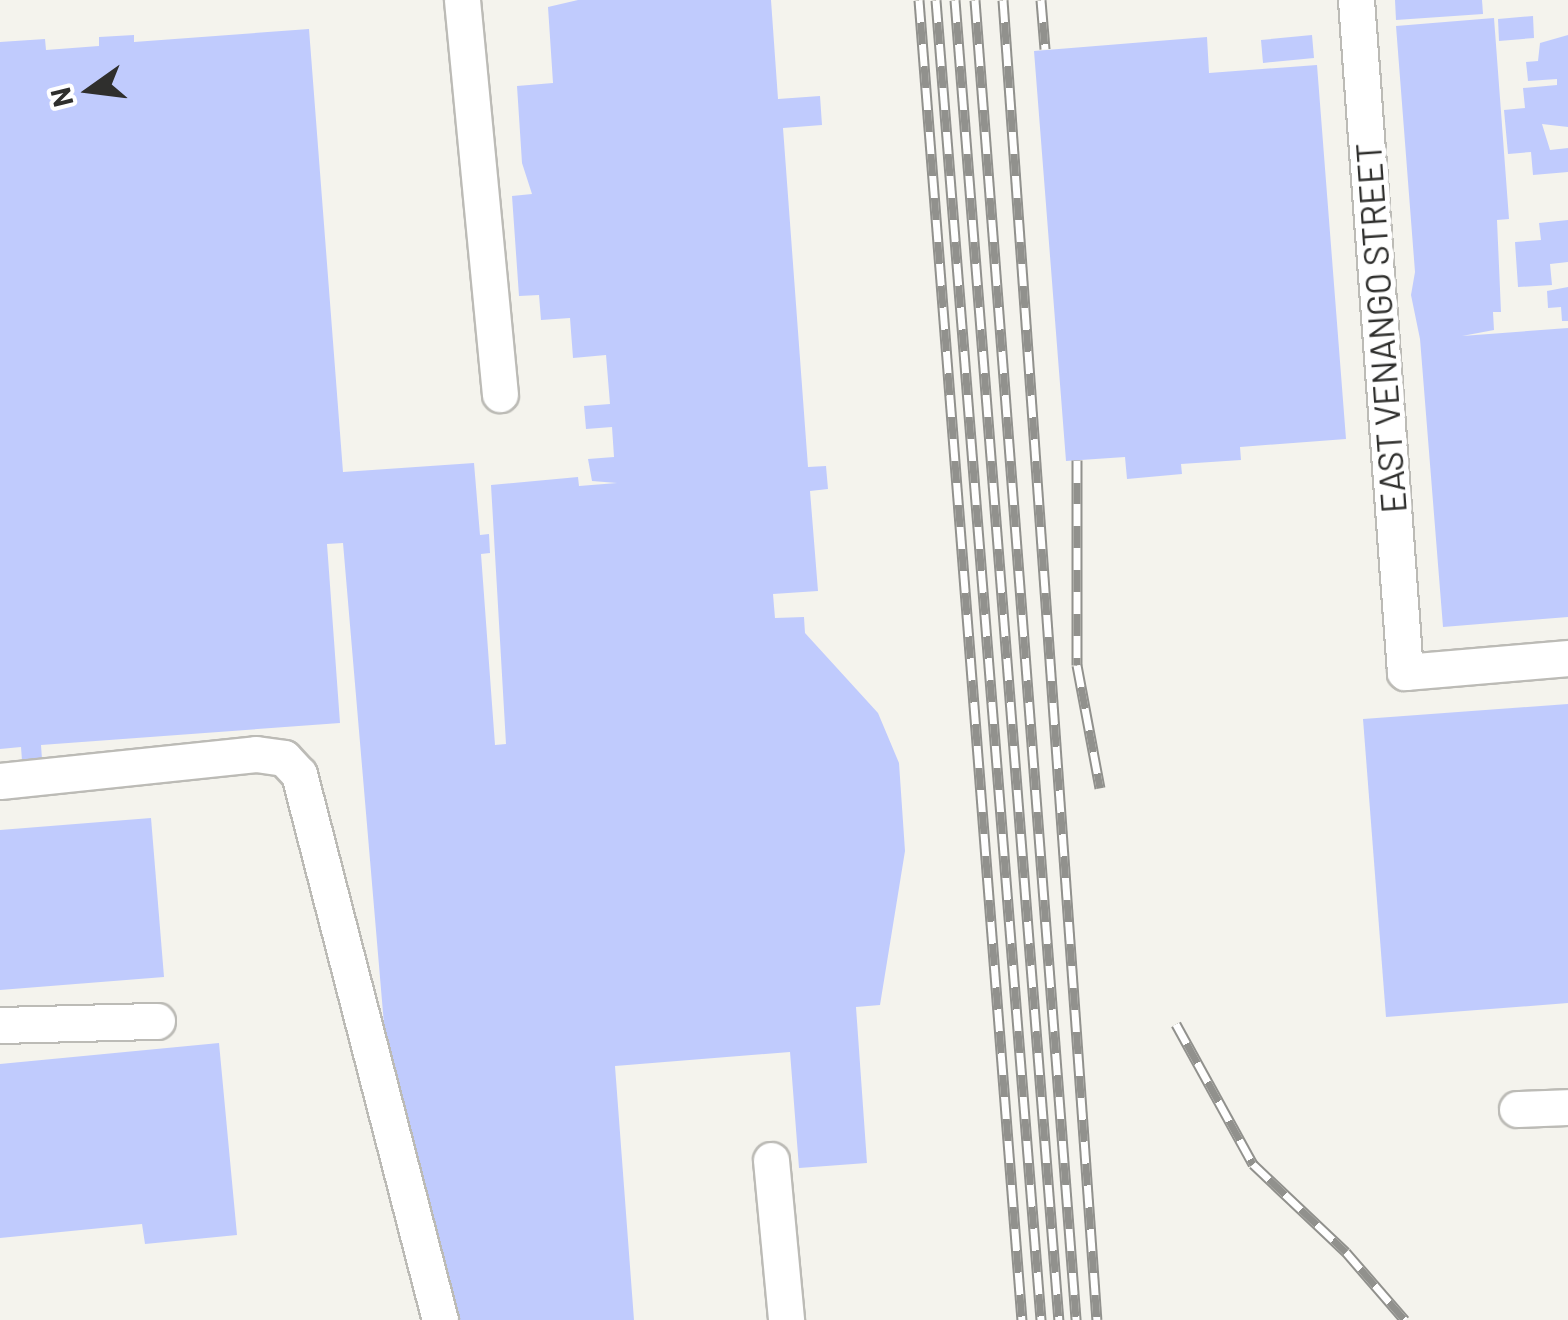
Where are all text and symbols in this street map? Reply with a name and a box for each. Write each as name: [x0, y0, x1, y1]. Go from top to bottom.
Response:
north arrow: [40, 40, 140, 140]
text: N: [42, 84, 80, 110]
street label: EAST VENANGO STREET: [1346, 141, 1414, 515]

